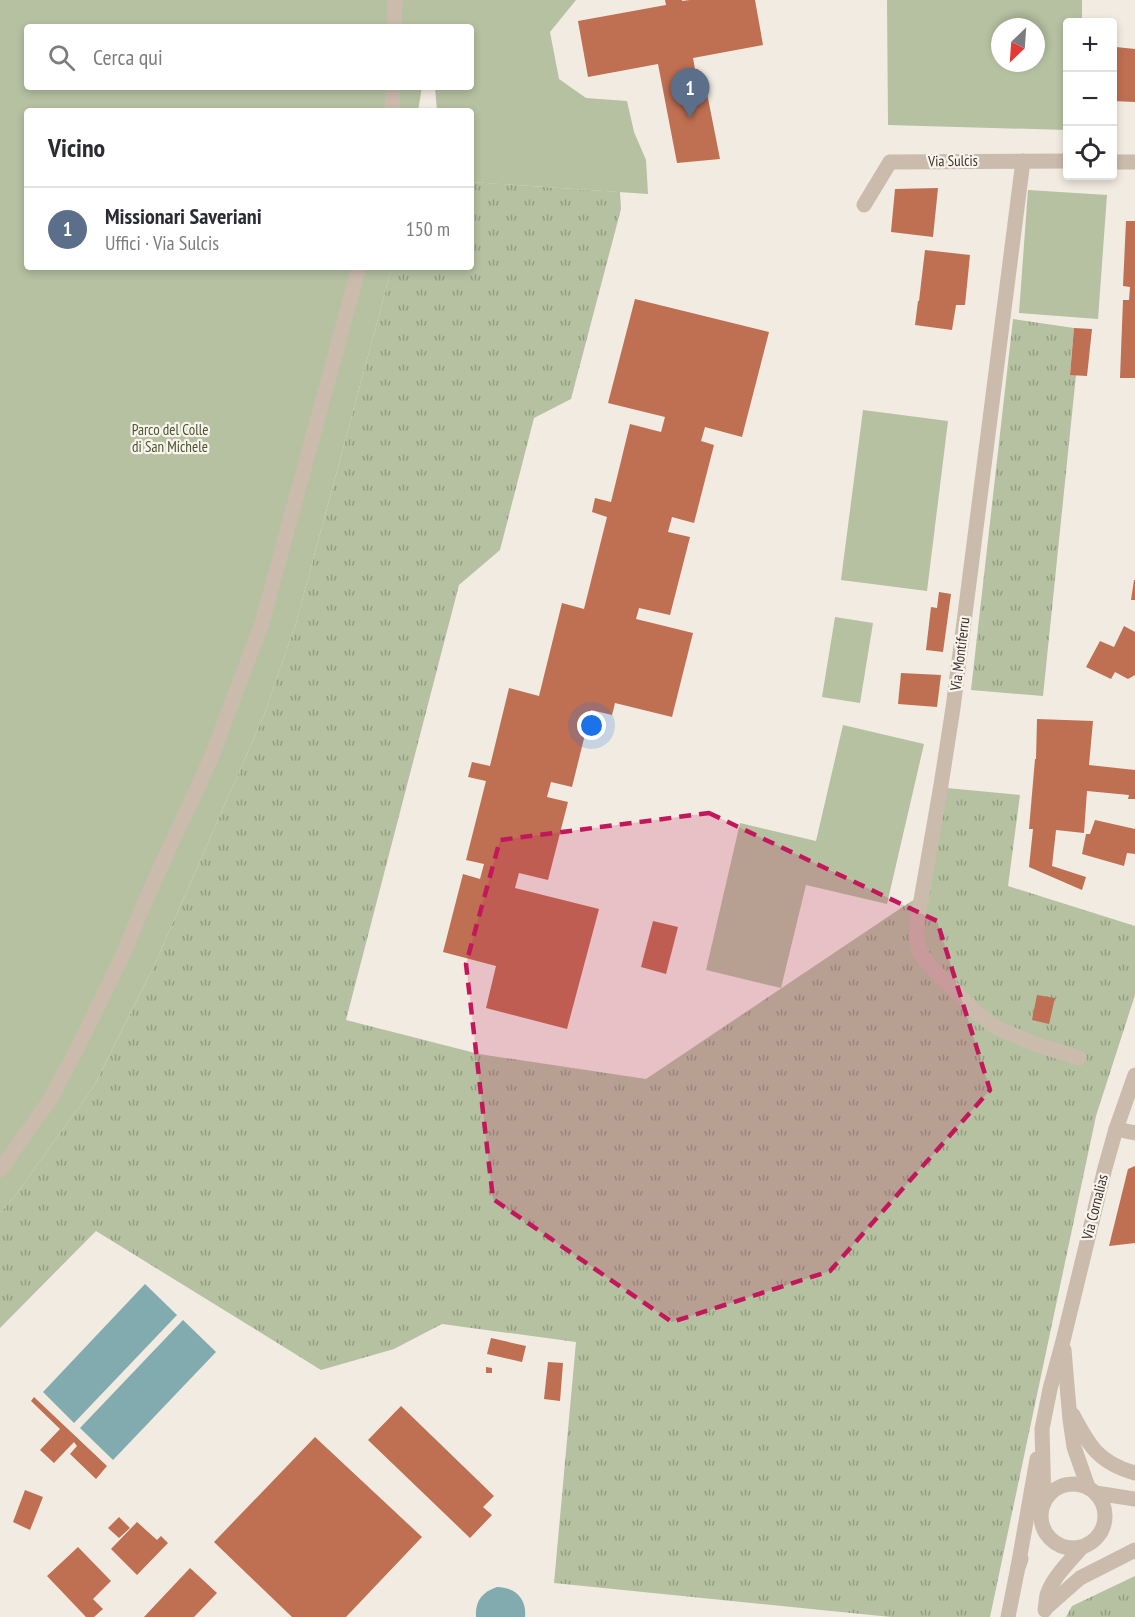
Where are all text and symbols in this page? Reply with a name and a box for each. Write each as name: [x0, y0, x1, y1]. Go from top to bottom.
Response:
north arrow: [991, 18, 1045, 72]
map controls: [1063, 18, 1117, 180]
button: +: [1063, 18, 1117, 72]
search box: [24, 24, 474, 90]
icon: search: [45, 41, 78, 74]
text: Cerca qui: [93, 43, 163, 71]
pin: 1: [670, 68, 710, 118]
button: −: [1063, 72, 1117, 126]
button: locate: [1063, 126, 1117, 180]
text: Vicino: [48, 131, 105, 164]
street label: Via Sulcis: [927, 151, 978, 170]
text: Missionari Saveriani: [105, 202, 262, 230]
text: 1: [63, 216, 72, 242]
text: 150 m: [406, 216, 450, 242]
text: Uffici · Via Sulcis: [105, 230, 219, 256]
park label: Parco del Colle di San Michele: [132, 420, 208, 456]
street label: Via Montiferru: [945, 616, 973, 693]
your location: [577, 711, 606, 740]
street label: Via Cornalias: [1077, 1172, 1112, 1243]

